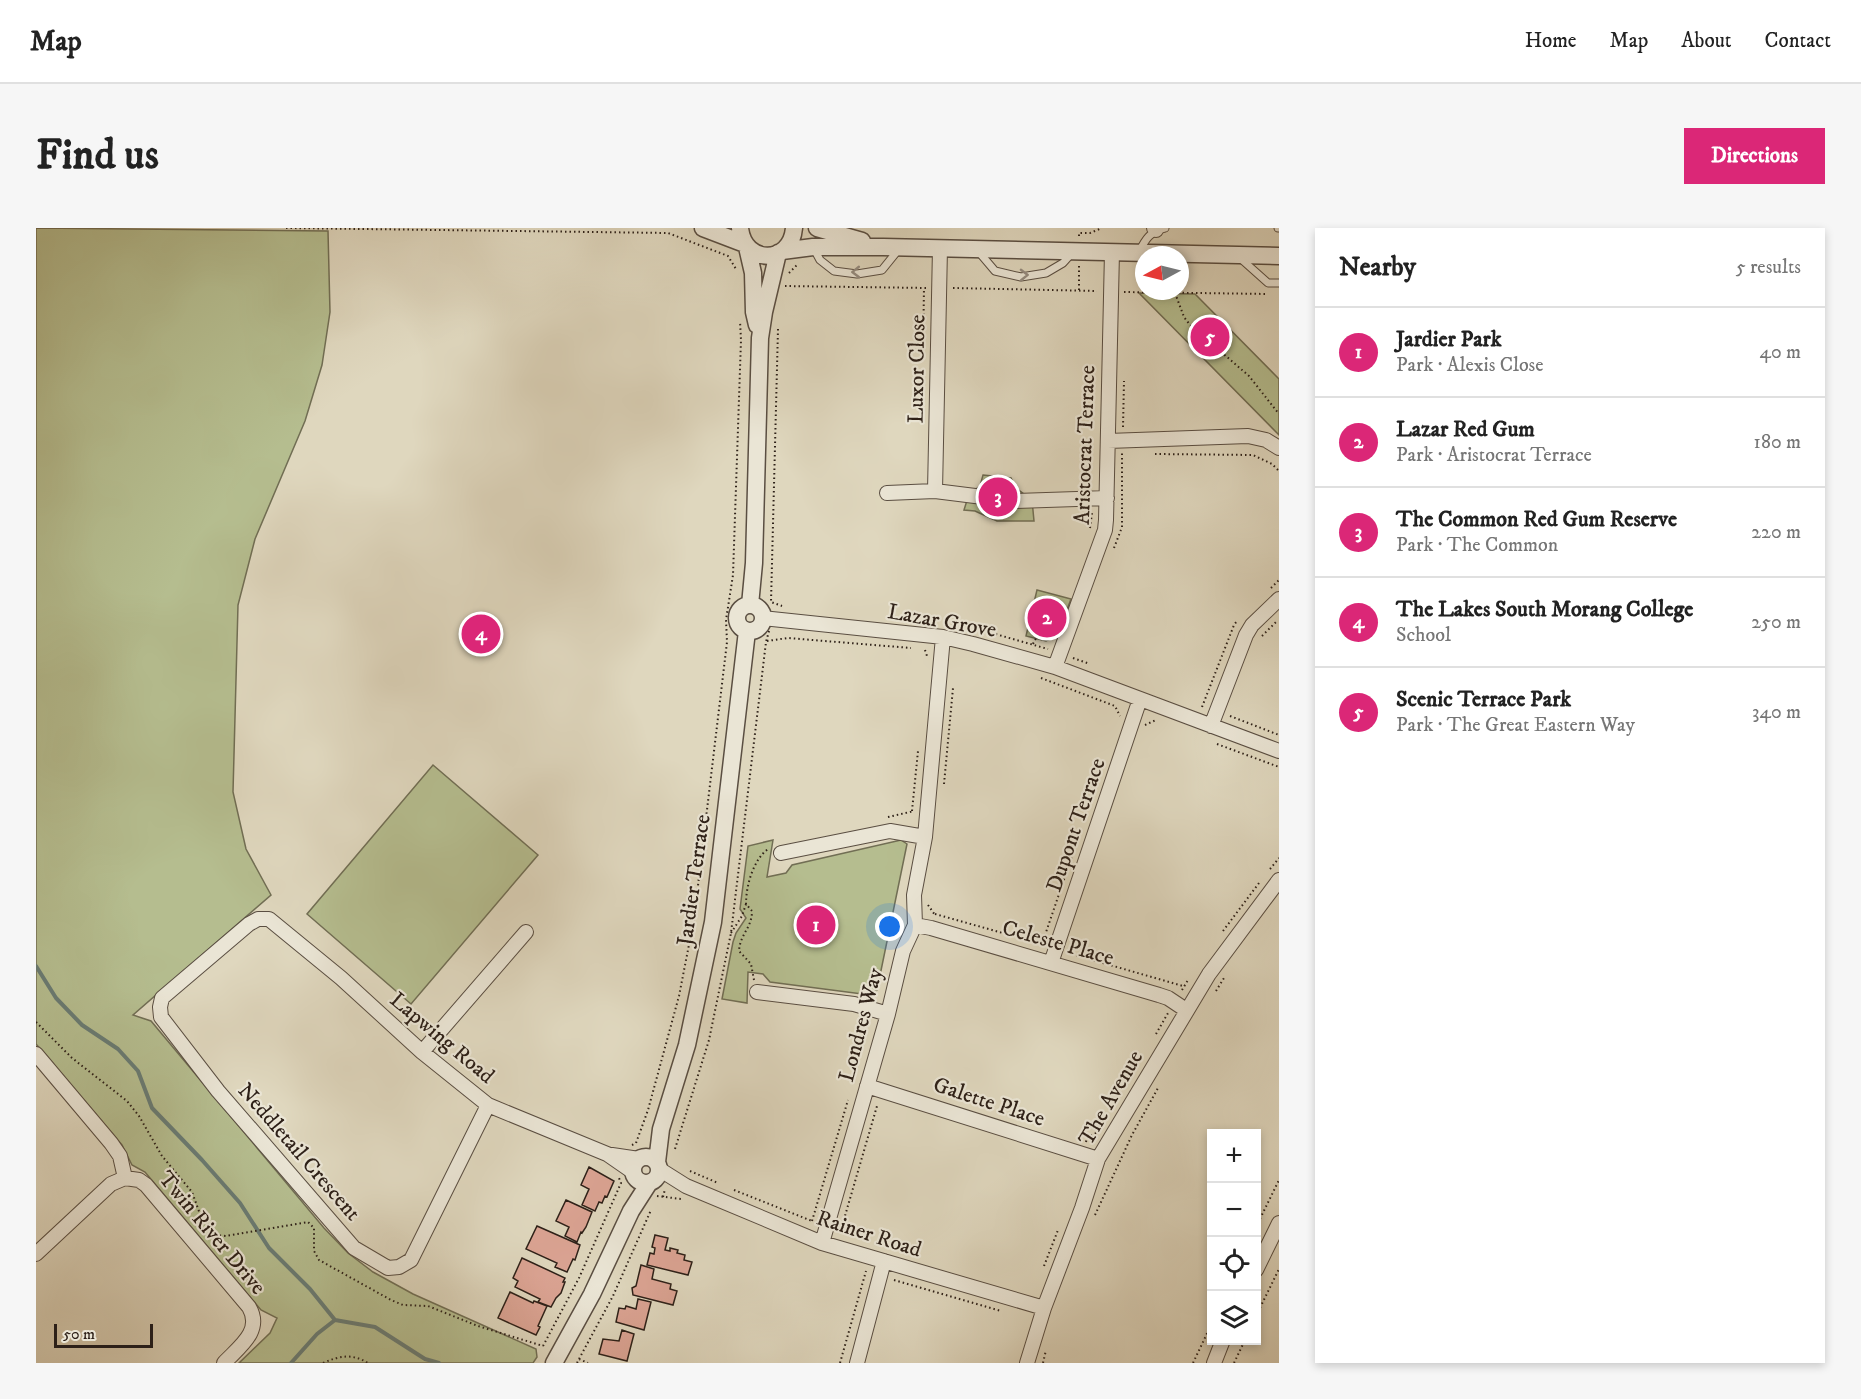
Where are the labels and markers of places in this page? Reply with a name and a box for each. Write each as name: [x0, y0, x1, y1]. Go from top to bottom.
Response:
pin: 5: [1190, 314, 1230, 360]
pin: 3: [978, 474, 1018, 520]
pin: 2: [1028, 596, 1066, 640]
pin: 4: [462, 612, 500, 656]
pin: 1: [796, 902, 836, 948]

